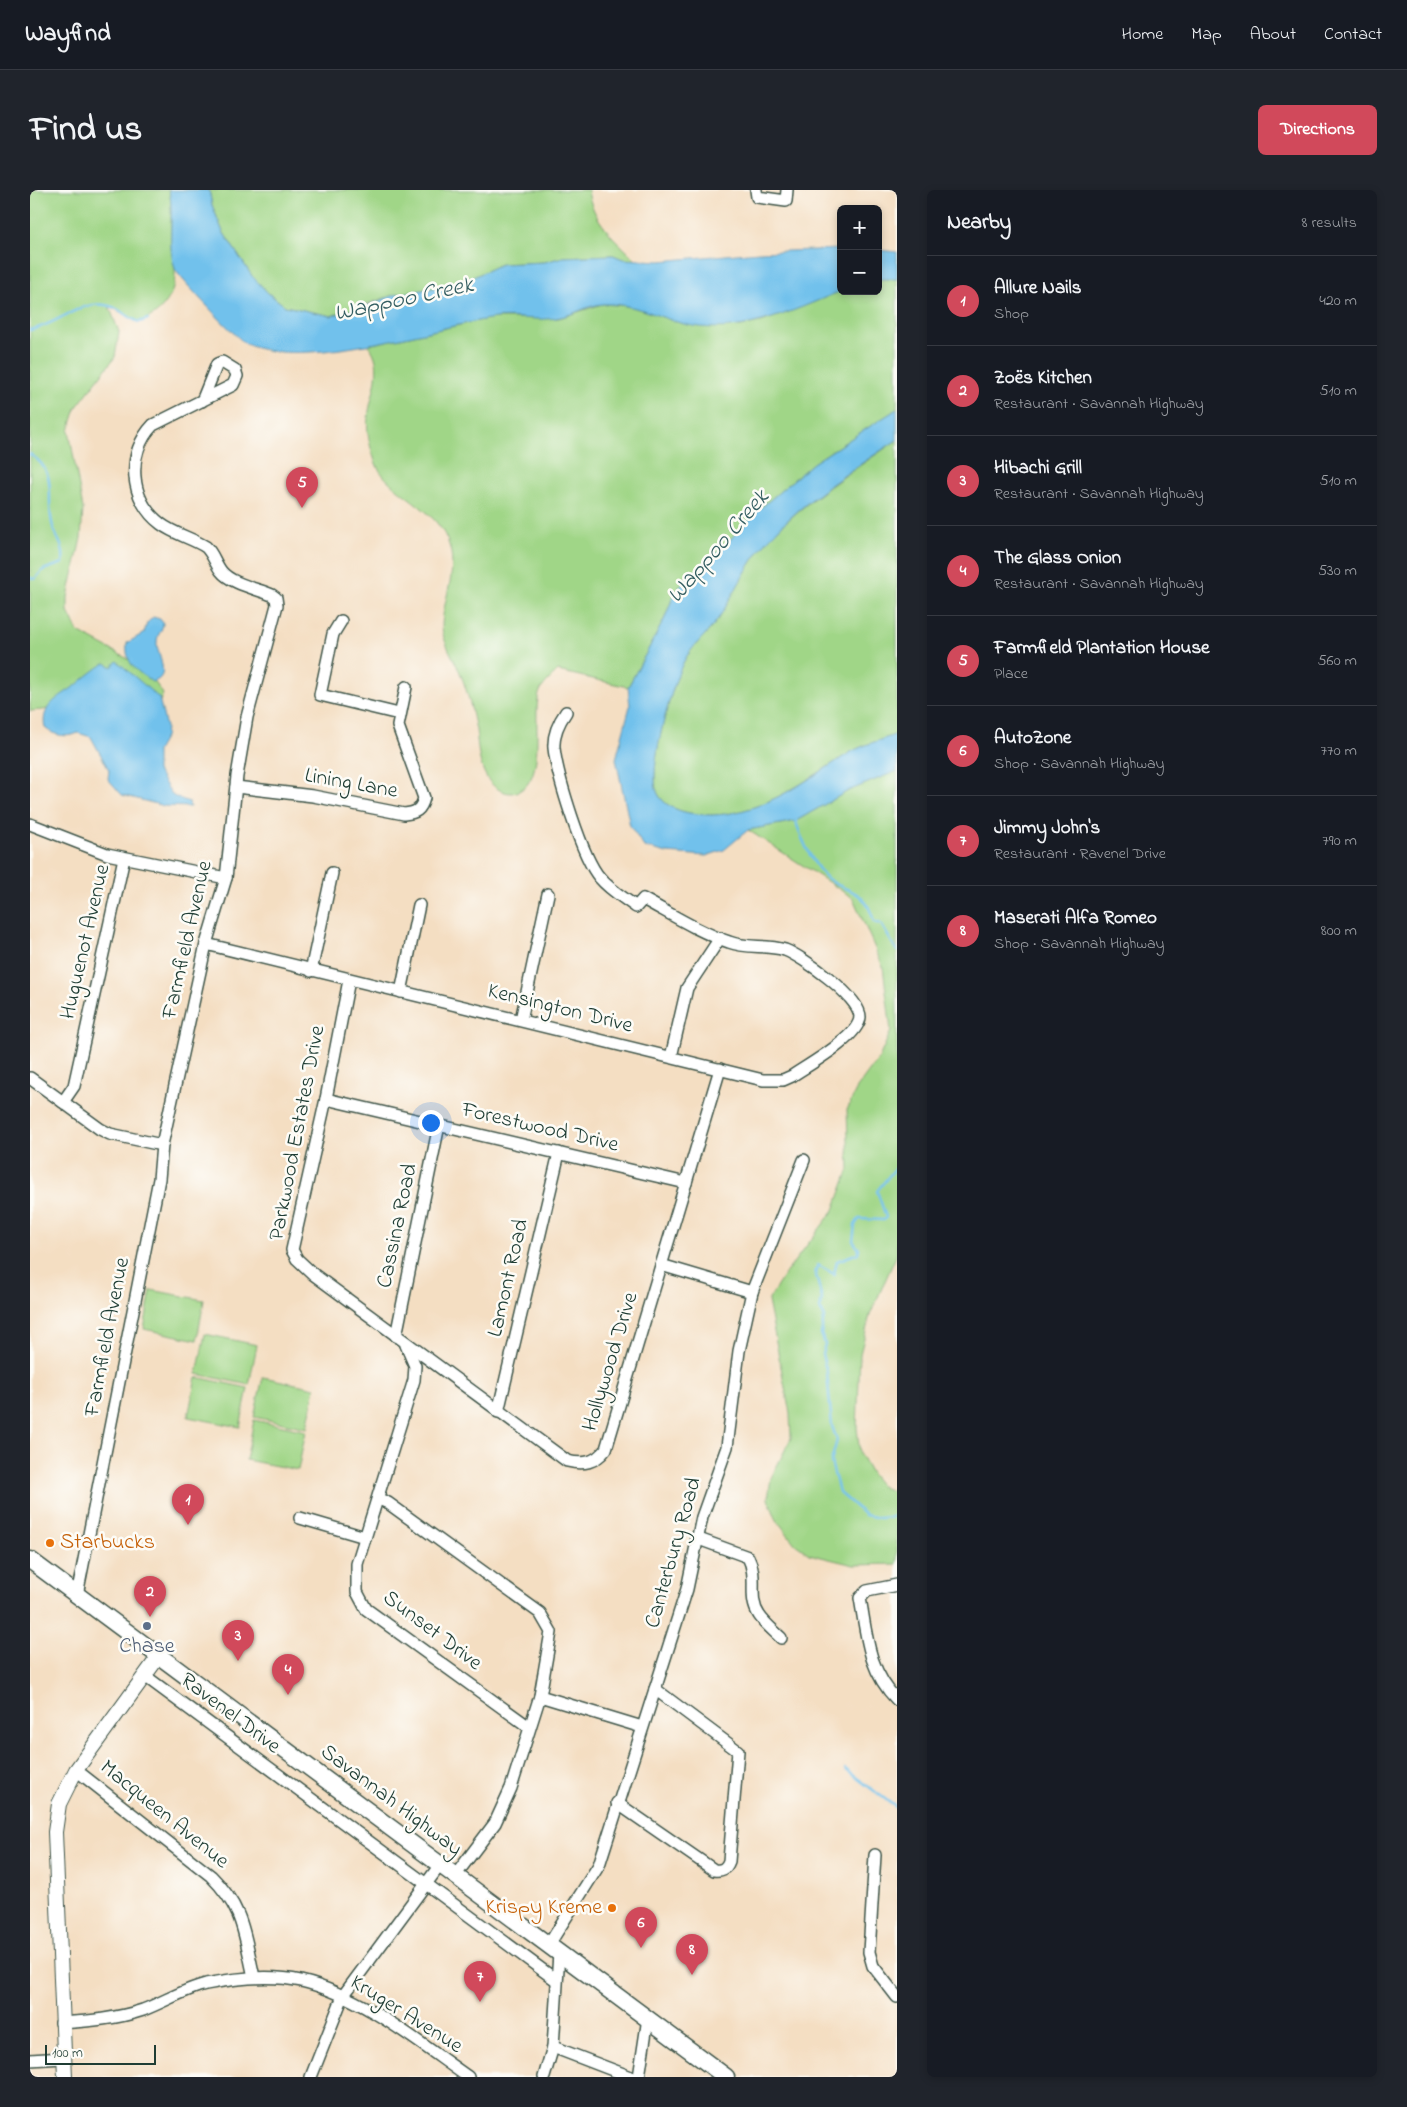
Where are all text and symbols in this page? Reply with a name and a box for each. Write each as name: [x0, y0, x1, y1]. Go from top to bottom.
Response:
text: Wayfind: [25, 17, 111, 52]
text: Home: [1122, 22, 1163, 48]
text: Map: [1191, 22, 1222, 48]
text: About: [1250, 22, 1296, 48]
text: Contact: [1324, 22, 1382, 48]
text: Find us: [30, 105, 142, 156]
button: Directions: [1258, 105, 1377, 155]
map controls: [837, 205, 882, 295]
button: +: [837, 205, 882, 250]
text: Nearby: [947, 208, 1011, 238]
text: 8 results: [1301, 211, 1357, 235]
button: −: [837, 250, 882, 295]
water label: Wappoo Creek: [331, 268, 478, 332]
text: Allure Nails: [994, 275, 1081, 302]
text: 1: [960, 289, 966, 313]
text: 420 m: [1319, 289, 1357, 313]
text: Shop: [994, 302, 1029, 326]
text: Zoës Kitchen: [994, 365, 1092, 392]
text: 2: [959, 379, 967, 403]
text: 510 m: [1319, 379, 1357, 403]
text: Restaurant · Savannah Highway: [994, 392, 1204, 416]
text: Hibachi Grill: [994, 455, 1082, 482]
pin: 5: [286, 467, 318, 508]
text: 3: [960, 469, 966, 493]
text: 510 m: [1319, 469, 1357, 493]
water label: Wappoo Creek: [659, 481, 780, 612]
text: Restaurant · Savannah Highway: [994, 482, 1204, 506]
text: The Glass Onion: [994, 545, 1121, 572]
text: 4: [960, 559, 966, 583]
text: 530 m: [1318, 559, 1357, 583]
text: Restaurant · Savannah Highway: [994, 572, 1204, 596]
text: Farmfield Plantation House: [994, 635, 1210, 662]
text: 5: [958, 649, 968, 673]
text: 560 m: [1317, 649, 1357, 673]
text: Place: [994, 662, 1028, 686]
text: AutoZone: [994, 725, 1071, 752]
text: 6: [959, 739, 967, 763]
text: 770 m: [1320, 739, 1357, 763]
text: Shop · Savannah Highway: [994, 752, 1164, 776]
street label: Lining Lane: [302, 760, 400, 809]
text: Jimmy John's: [994, 815, 1100, 842]
text: 7: [960, 829, 966, 853]
text: 790 m: [1322, 829, 1357, 853]
text: Restaurant · Ravenel Drive: [994, 842, 1166, 866]
street label: Farmfield Avenue: [154, 858, 222, 1023]
street label: Huguenot Avenue: [53, 861, 120, 1023]
text: Maserati Alfa Romeo: [994, 905, 1157, 932]
text: 8: [960, 919, 966, 943]
text: 800 m: [1321, 919, 1357, 943]
text: Shop · Savannah Highway: [994, 932, 1164, 956]
street label: Kensington Drive: [484, 976, 636, 1043]
street label: Parkwood Estates Drive: [261, 1023, 335, 1243]
street label: Forestwood Drive: [458, 1094, 622, 1162]
your location: [418, 1110, 444, 1136]
street label: Cassina Road: [369, 1161, 427, 1291]
street label: Lamont Road: [480, 1216, 538, 1340]
street label: Farmfield Avenue: [77, 1255, 139, 1420]
street label: Hollywood Drive: [575, 1288, 648, 1436]
street label: Canterbury Road: [637, 1474, 712, 1632]
pin: 1: [172, 1484, 204, 1525]
place label: Starbucks: [60, 1527, 155, 1559]
marker: Starbucks: [44, 1537, 56, 1549]
pin: 2: [134, 1576, 166, 1617]
street label: Sunset Drive: [376, 1583, 489, 1679]
marker: Chase: [141, 1620, 153, 1632]
pin: 3: [222, 1620, 254, 1661]
place label: Chase: [119, 1631, 175, 1663]
pin: 4: [272, 1654, 304, 1695]
street label: Ravenel Drive: [173, 1665, 287, 1763]
street label: Savannah Highway: [313, 1737, 469, 1866]
street label: Macqueen Avenue: [92, 1753, 236, 1877]
place label: Krispy Kreme: [485, 1892, 602, 1925]
marker: Krispy Kreme: [606, 1902, 618, 1914]
pin: 6: [625, 1907, 657, 1948]
pin: 8: [676, 1934, 708, 1975]
pin: 7: [464, 1961, 496, 2002]
street label: Kruger Avenue: [343, 1968, 469, 2063]
scale bar: [45, 2042, 156, 2065]
text: 100 m: [52, 2043, 83, 2064]

